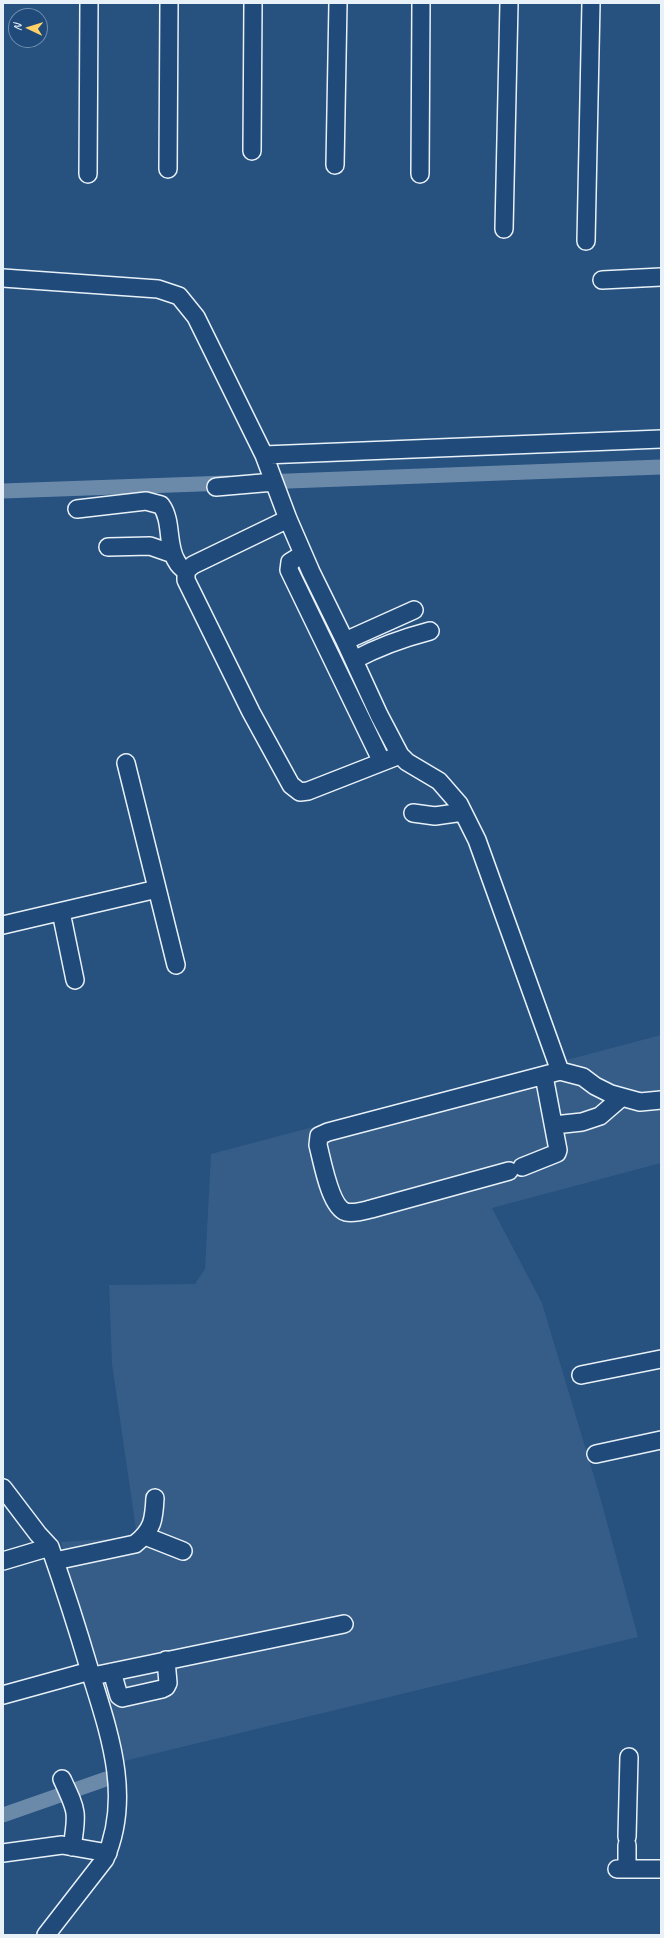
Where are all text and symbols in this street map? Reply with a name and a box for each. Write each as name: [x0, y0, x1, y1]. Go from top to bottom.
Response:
north arrow: [8, 8, 48, 48]
text: N: [10, 23, 24, 31]

